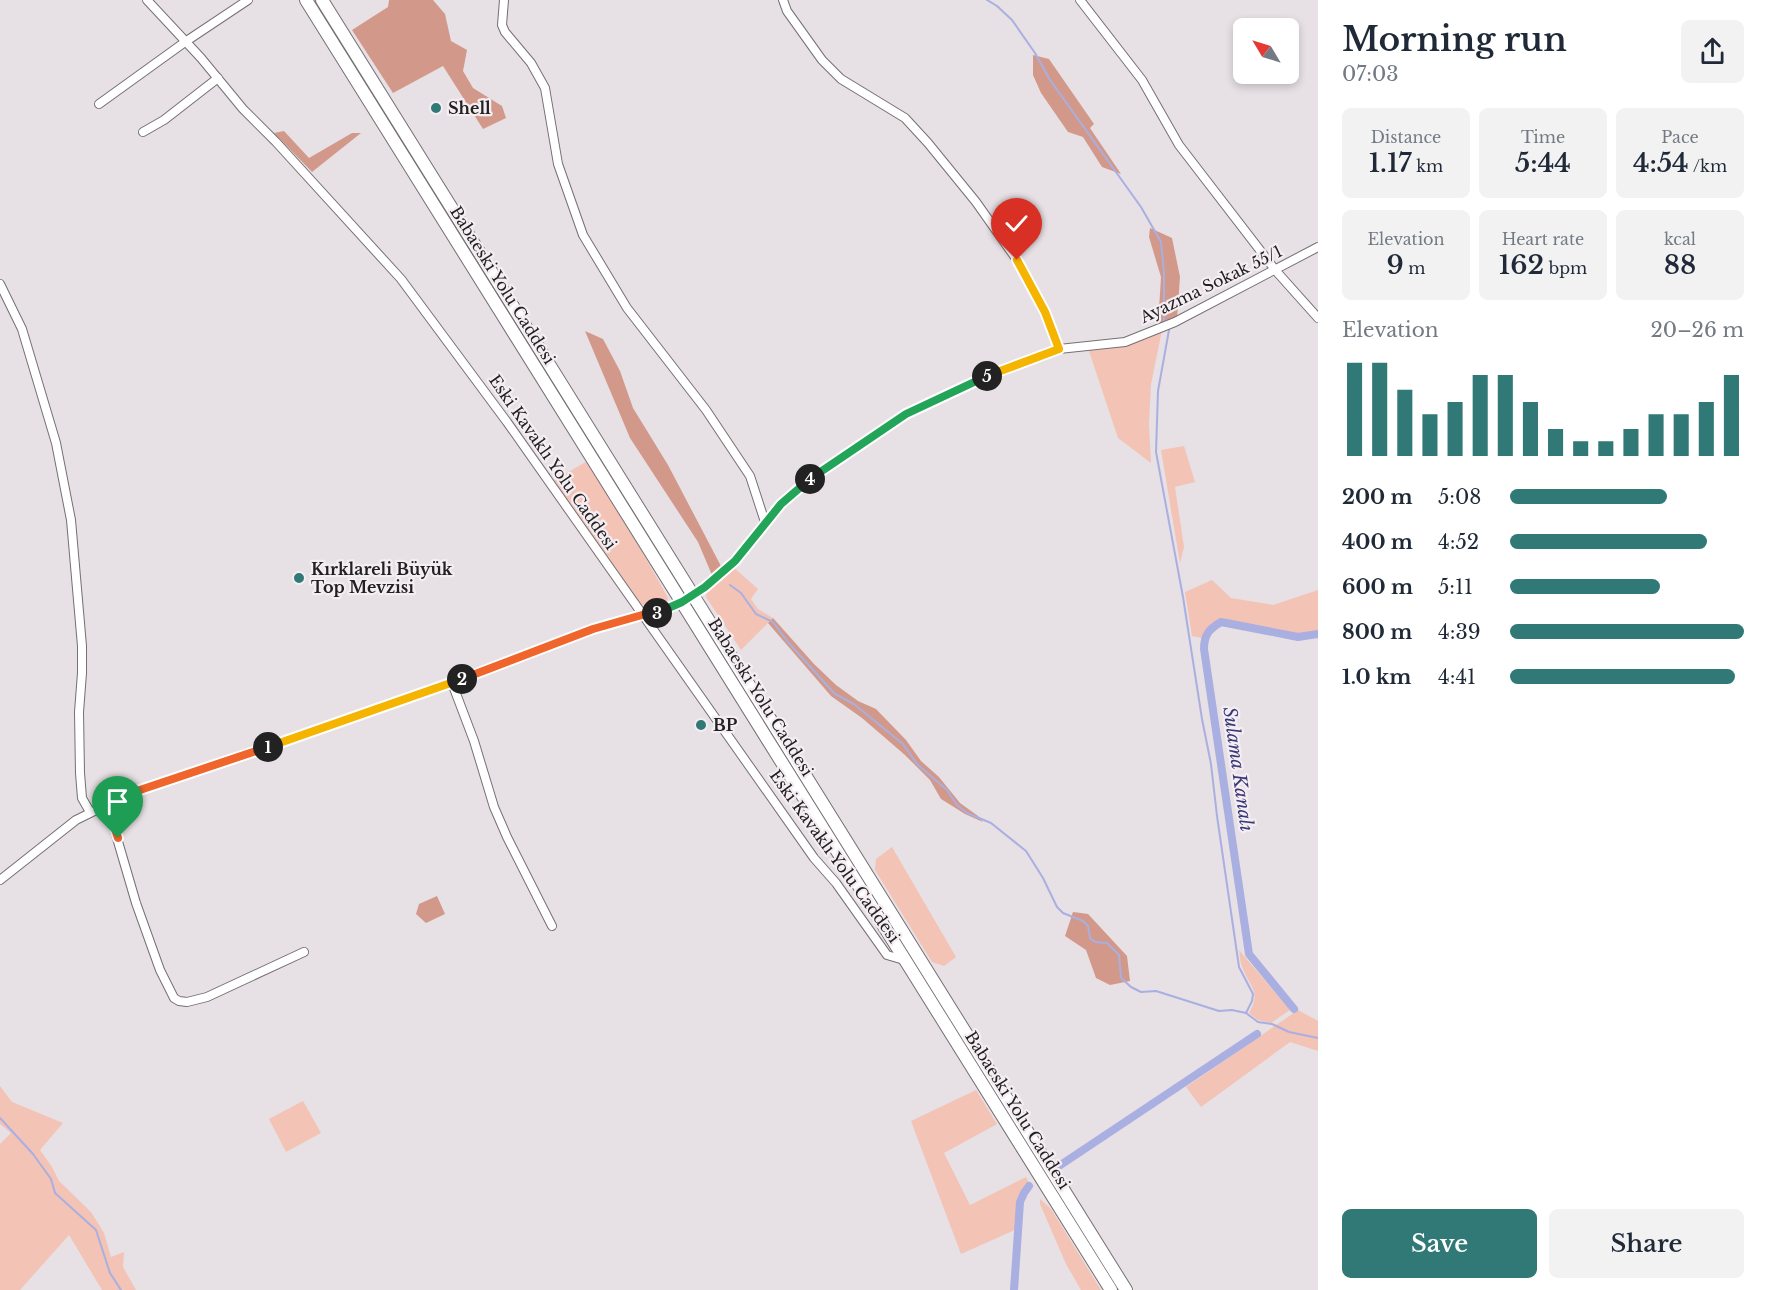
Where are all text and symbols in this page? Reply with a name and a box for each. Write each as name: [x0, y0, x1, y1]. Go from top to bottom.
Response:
north arrow: [1233, 18, 1299, 84]
map controls: [1233, 18, 1299, 84]
text: Morning run: [1342, 19, 1567, 60]
button: share: [1681, 20, 1744, 83]
text: 07:03: [1342, 62, 1399, 86]
place label: Shell: [448, 98, 491, 118]
marker: Shell: [429, 101, 443, 115]
text: Distance: [1371, 127, 1441, 147]
text: Time: [1521, 127, 1565, 147]
text: Pace: [1661, 127, 1699, 147]
text: 1.17: [1369, 147, 1412, 179]
text: 5:44: [1515, 147, 1571, 179]
text: 4:54: [1633, 147, 1689, 179]
text: km: [1412, 156, 1443, 176]
text: /km: [1689, 156, 1727, 176]
pin: [991, 198, 1042, 260]
street label: Babaeski Yolu Caddesi: [446, 202, 560, 368]
icon: check: [1000, 207, 1033, 240]
text: Elevation: [1367, 229, 1445, 249]
text: Heart rate: [1502, 229, 1584, 249]
text: kcal: [1664, 229, 1696, 249]
street label: Ayazma Sokak 55/1: [1136, 241, 1286, 328]
text: 9: [1386, 249, 1404, 281]
text: 162: [1499, 249, 1544, 281]
text: 88: [1664, 249, 1696, 281]
text: m: [1404, 258, 1426, 278]
text: bpm: [1544, 258, 1587, 278]
text: Elevation: [1342, 318, 1439, 342]
text: 20–26 m: [1651, 318, 1744, 342]
pin: 5: [972, 361, 1002, 391]
text: 5: [982, 366, 992, 386]
street label: Eski Kavaklı Yolu Caddesi: [485, 371, 621, 554]
pin: 4: [795, 464, 825, 494]
text: 4: [805, 469, 815, 489]
text: 200 m: [1342, 485, 1413, 509]
text: 5:08: [1438, 485, 1481, 509]
text: 400 m: [1342, 530, 1413, 554]
text: 4:52: [1438, 530, 1479, 554]
place label: Kırklareli Büyük Top Mevzisi: [311, 559, 453, 597]
marker: Kırklareli Büyük Top Mevzisi: [292, 571, 306, 585]
text: 600 m: [1342, 575, 1413, 599]
text: 5:11: [1438, 575, 1473, 599]
pin: 3: [642, 598, 672, 628]
text: 3: [652, 603, 662, 623]
street label: Babaeski Yolu Caddesi: [704, 614, 818, 780]
text: 800 m: [1342, 620, 1412, 644]
text: 4:39: [1438, 620, 1481, 644]
pin: 2: [447, 664, 477, 694]
text: 1.0 km: [1342, 665, 1411, 689]
text: 4:41: [1438, 665, 1476, 689]
text: 2: [457, 669, 467, 689]
water label: Sulama Kanalı: [1218, 705, 1258, 833]
place label: BP: [713, 715, 738, 735]
marker: BP: [694, 718, 708, 732]
pin: 1: [253, 732, 283, 762]
text: 1: [265, 737, 271, 757]
street label: Eski Kavaklı Yolu Caddesi: [765, 766, 905, 947]
pin: [92, 776, 143, 838]
icon: arrive: [101, 785, 134, 818]
street label: Babaeski Yolu Caddesi: [961, 1027, 1075, 1193]
button: Save: [1342, 1209, 1537, 1278]
button: Share: [1549, 1209, 1744, 1278]

